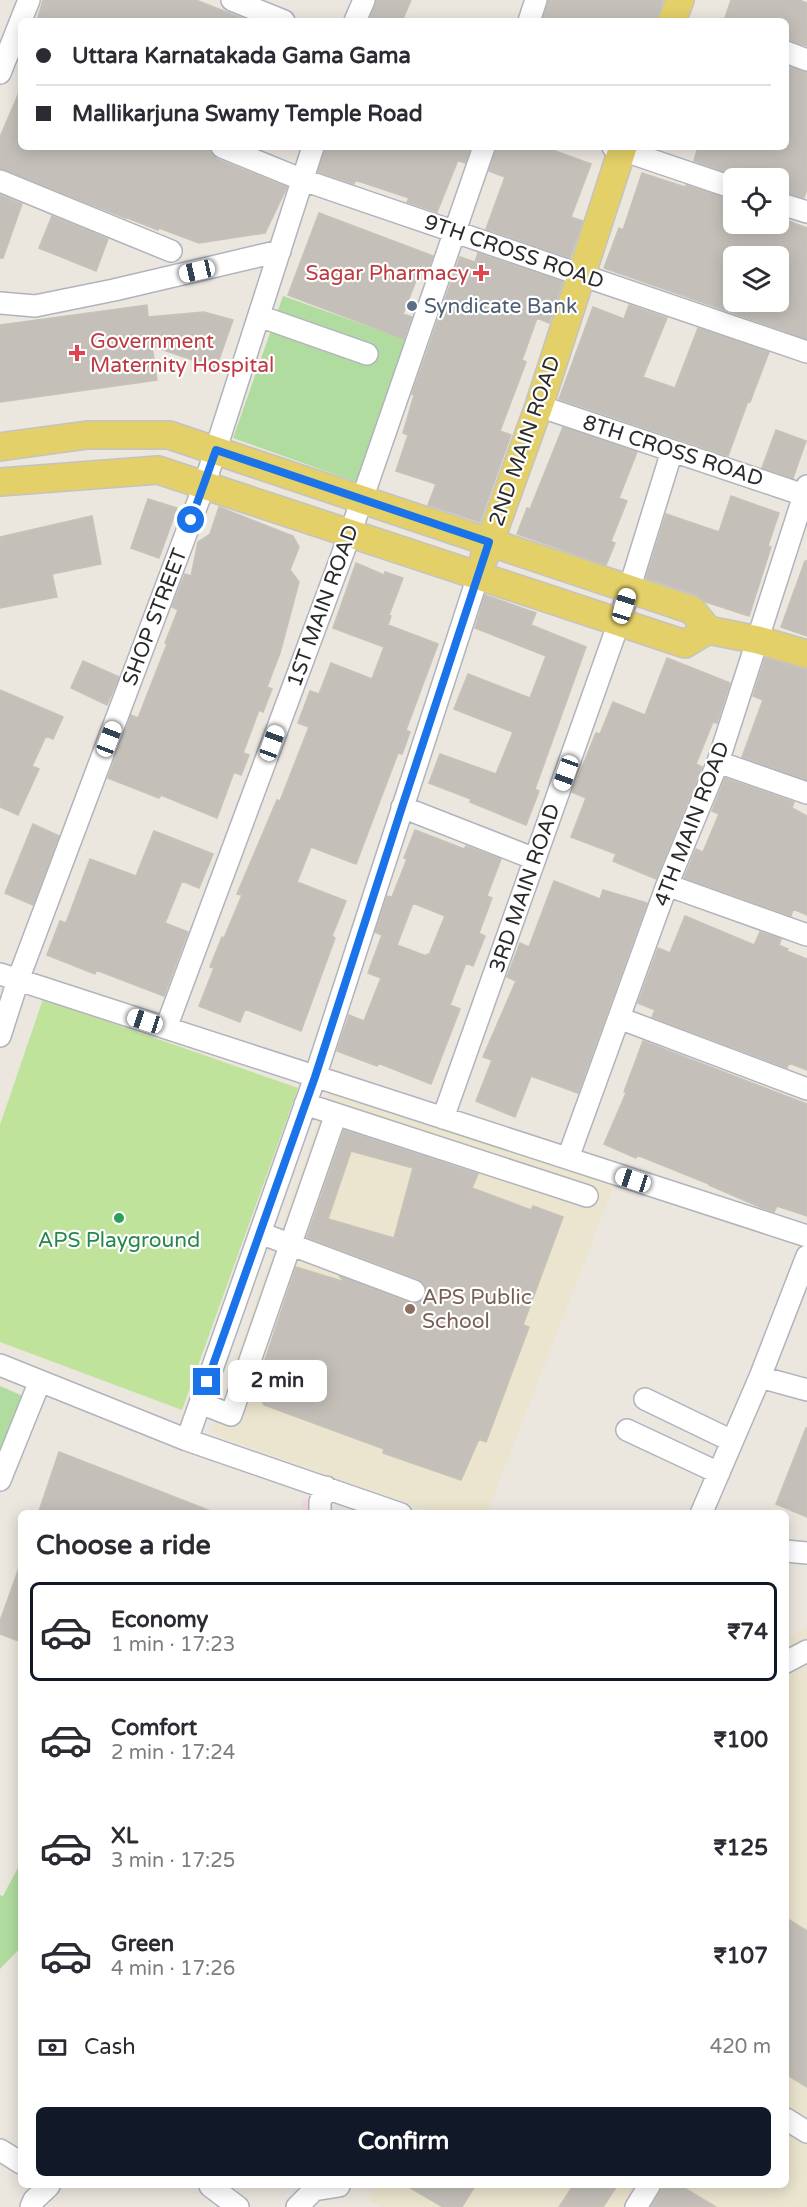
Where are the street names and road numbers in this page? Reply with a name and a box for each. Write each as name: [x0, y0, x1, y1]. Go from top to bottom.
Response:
street label: 9TH CROSS ROAD: [421, 210, 607, 294]
street label: 2ND MAIN ROAD: [484, 352, 566, 530]
street label: 8TH CROSS ROAD: [580, 410, 766, 492]
street label: 1ST MAIN ROAD: [282, 521, 364, 691]
street label: SHOP STREET: [117, 545, 193, 689]
street label: 4TH MAIN ROAD: [649, 738, 735, 910]
street label: 3RD MAIN ROAD: [484, 800, 566, 976]

